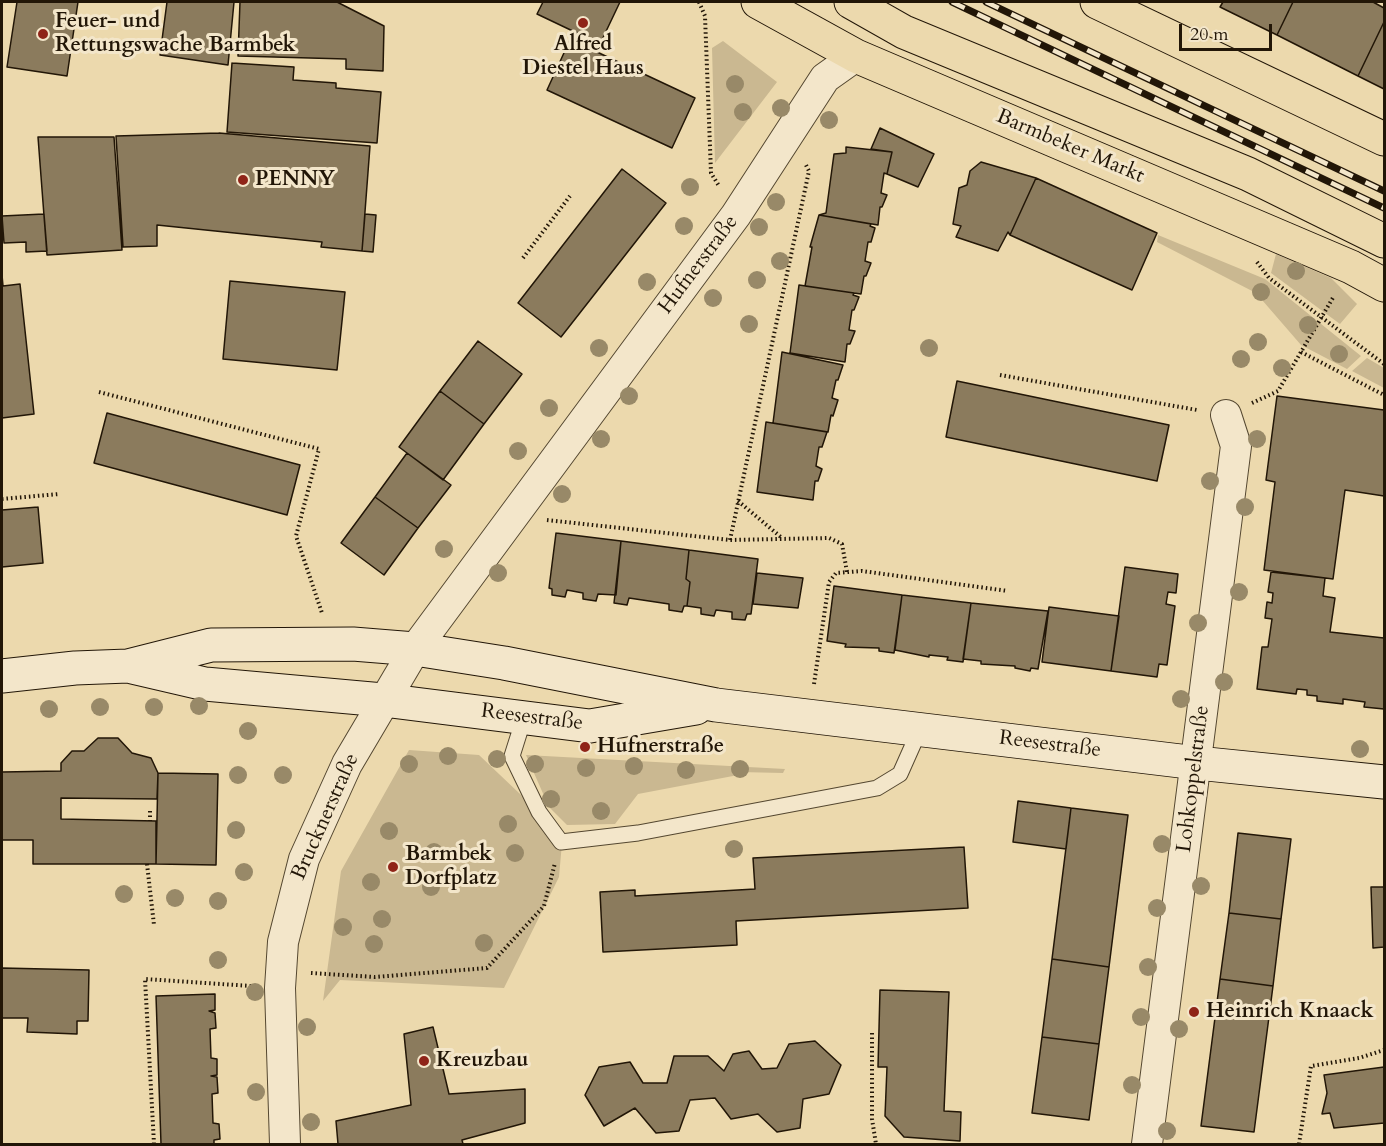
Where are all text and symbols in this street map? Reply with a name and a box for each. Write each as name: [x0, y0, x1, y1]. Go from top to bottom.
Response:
place label: Feuer- und Rettungswache Barmbek: [55, 9, 296, 59]
scale bar: [1182, 12, 1275, 50]
marker: Alfred Diestel Haus: [576, 16, 590, 30]
text: 20 m: [1190, 22, 1229, 47]
marker: Feuer- und Rettungswache Barmbek: [36, 27, 50, 41]
place label: Alfred Diestel Haus: [522, 32, 644, 82]
street label: Barmbeker Markt: [992, 105, 1148, 189]
place label: PENNY: [255, 167, 335, 193]
marker: PENNY: [236, 173, 250, 187]
street label: Hufnerstraße: [654, 211, 744, 319]
street label: Reesestraße: [480, 699, 584, 737]
street label: Lohkoppelstraße: [1172, 704, 1216, 854]
street label: Reesestraße: [998, 726, 1102, 764]
place label: Hufnerstraße: [597, 734, 724, 760]
marker: Hufnerstraße: [578, 740, 592, 754]
street label: Brucknerstraße: [287, 750, 365, 884]
place label: Barmbek Dorfplatz: [405, 842, 497, 892]
marker: Barmbek Dorfplatz: [386, 860, 400, 874]
place label: Heinrich Knaack: [1206, 999, 1374, 1025]
marker: Heinrich Knaack: [1187, 1005, 1201, 1019]
place label: Kreuzbau: [436, 1048, 529, 1074]
marker: Kreuzbau: [417, 1054, 431, 1068]

